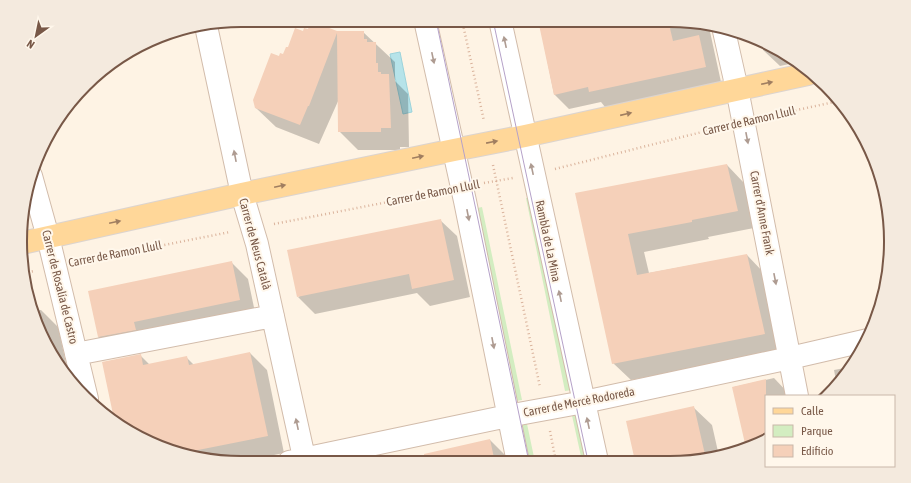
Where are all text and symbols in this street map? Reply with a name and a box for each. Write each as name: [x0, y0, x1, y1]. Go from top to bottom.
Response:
north arrow: [16, 16, 56, 56]
one-way arrow: [501, 36, 507, 49]
text: N: [25, 38, 37, 51]
one-way arrow: [431, 52, 437, 64]
one-way arrow: [760, 79, 773, 85]
street label: Carrer de Ramon Llull: [701, 103, 798, 138]
one-way arrow: [620, 110, 632, 116]
one-way arrow: [744, 132, 750, 144]
one-way arrow: [486, 139, 498, 145]
one-way arrow: [231, 150, 237, 162]
one-way arrow: [411, 154, 424, 160]
one-way arrow: [529, 163, 535, 176]
street label: Carrer d'Anne Frank: [747, 170, 777, 257]
street label: Carrer de Ramon Llull: [385, 177, 482, 209]
one-way arrow: [274, 183, 287, 189]
street label: Carrer de Neus Català: [236, 197, 274, 291]
street label: Rambla de La Mina: [533, 199, 563, 283]
one-way arrow: [465, 209, 471, 221]
one-way arrow: [109, 219, 121, 225]
street label: Carrer de Rosalía de Castro: [39, 229, 81, 346]
street label: Carrer de Ramon Llull: [67, 238, 164, 270]
one-way arrow: [772, 273, 778, 285]
one-way arrow: [557, 290, 563, 302]
one-way arrow: [491, 337, 497, 349]
street label: Carrer de Mercè Rodoreda: [522, 384, 636, 420]
legend: [765, 395, 895, 467]
text: Calle: [801, 404, 824, 418]
one-way arrow: [585, 417, 591, 429]
one-way arrow: [293, 418, 299, 430]
text: Parque: [801, 424, 833, 438]
text: Edificio: [801, 444, 834, 458]

